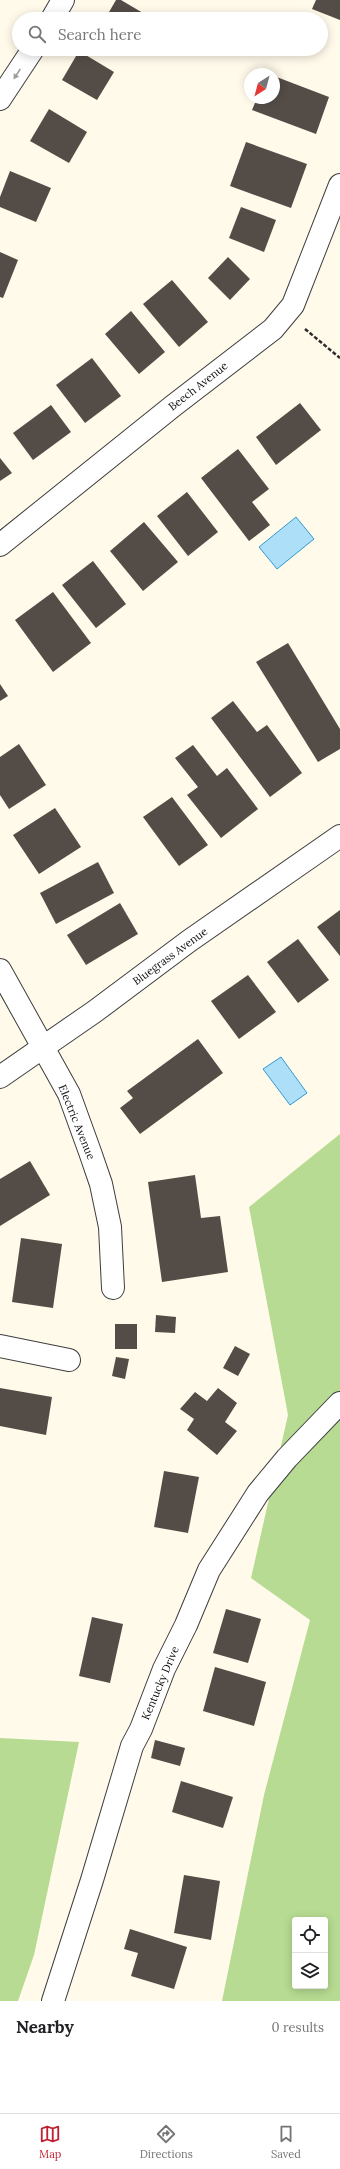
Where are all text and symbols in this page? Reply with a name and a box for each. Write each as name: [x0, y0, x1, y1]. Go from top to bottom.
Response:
search box: [12, 12, 328, 56]
icon: search: [26, 23, 48, 45]
text: Search here: [58, 25, 141, 44]
one-way arrow: [13, 68, 20, 80]
north arrow: [244, 68, 280, 104]
street label: Beech Avenue: [166, 359, 230, 413]
street label: Bluegrass Avenue: [130, 924, 210, 988]
street label: Electric Avenue: [56, 1082, 98, 1162]
street label: Kentucky Drive: [138, 1644, 182, 1722]
map controls: [292, 1917, 328, 1989]
button: locate: [292, 1917, 328, 1953]
button: layers: [292, 1953, 328, 1989]
text: Nearby: [16, 2016, 74, 2038]
text: 0 results: [272, 2019, 324, 2036]
tab: Map: [39, 2123, 61, 2161]
tab: Directions: [140, 2123, 193, 2161]
tab: Saved: [271, 2123, 301, 2161]

